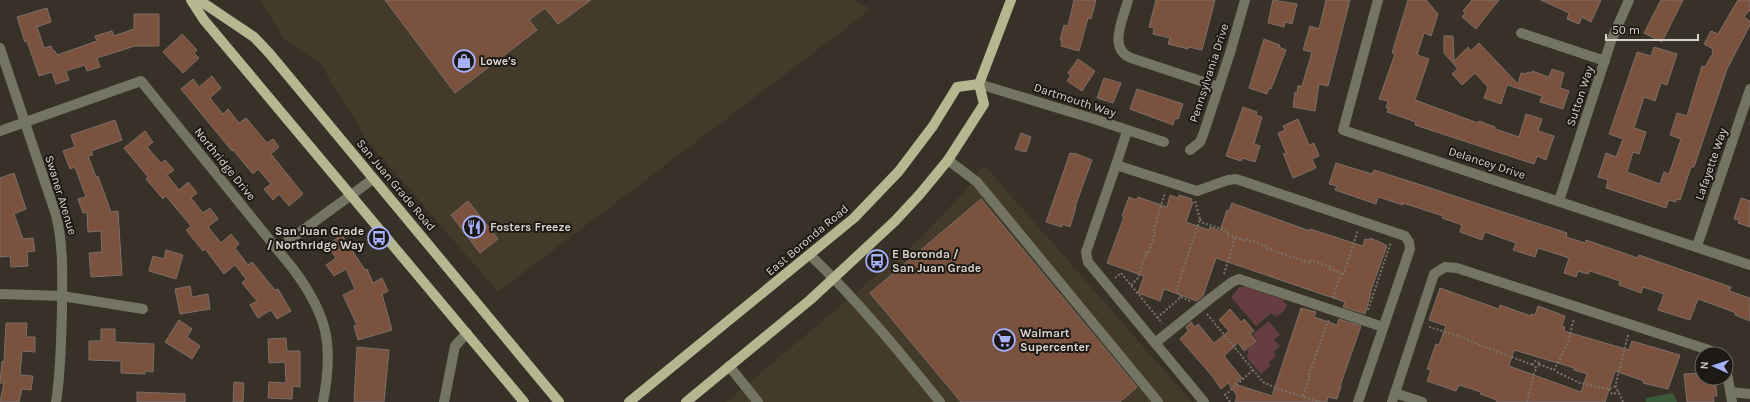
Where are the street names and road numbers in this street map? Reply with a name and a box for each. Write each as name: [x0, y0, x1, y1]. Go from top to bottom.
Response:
street label: Pennsylvania Drive: [1186, 22, 1232, 124]
street label: Sutton Way: [1564, 64, 1596, 128]
street label: Dartmouth Way: [1032, 80, 1118, 120]
street label: Northridge Drive: [191, 125, 259, 203]
street label: Lafayette Way: [1692, 126, 1730, 202]
street label: San Juan Grade Road: [354, 136, 438, 234]
street label: Delancey Drive: [1447, 144, 1527, 182]
street label: Swaner Avenue: [42, 153, 80, 237]
street label: East Boronda Road: [763, 201, 851, 279]

